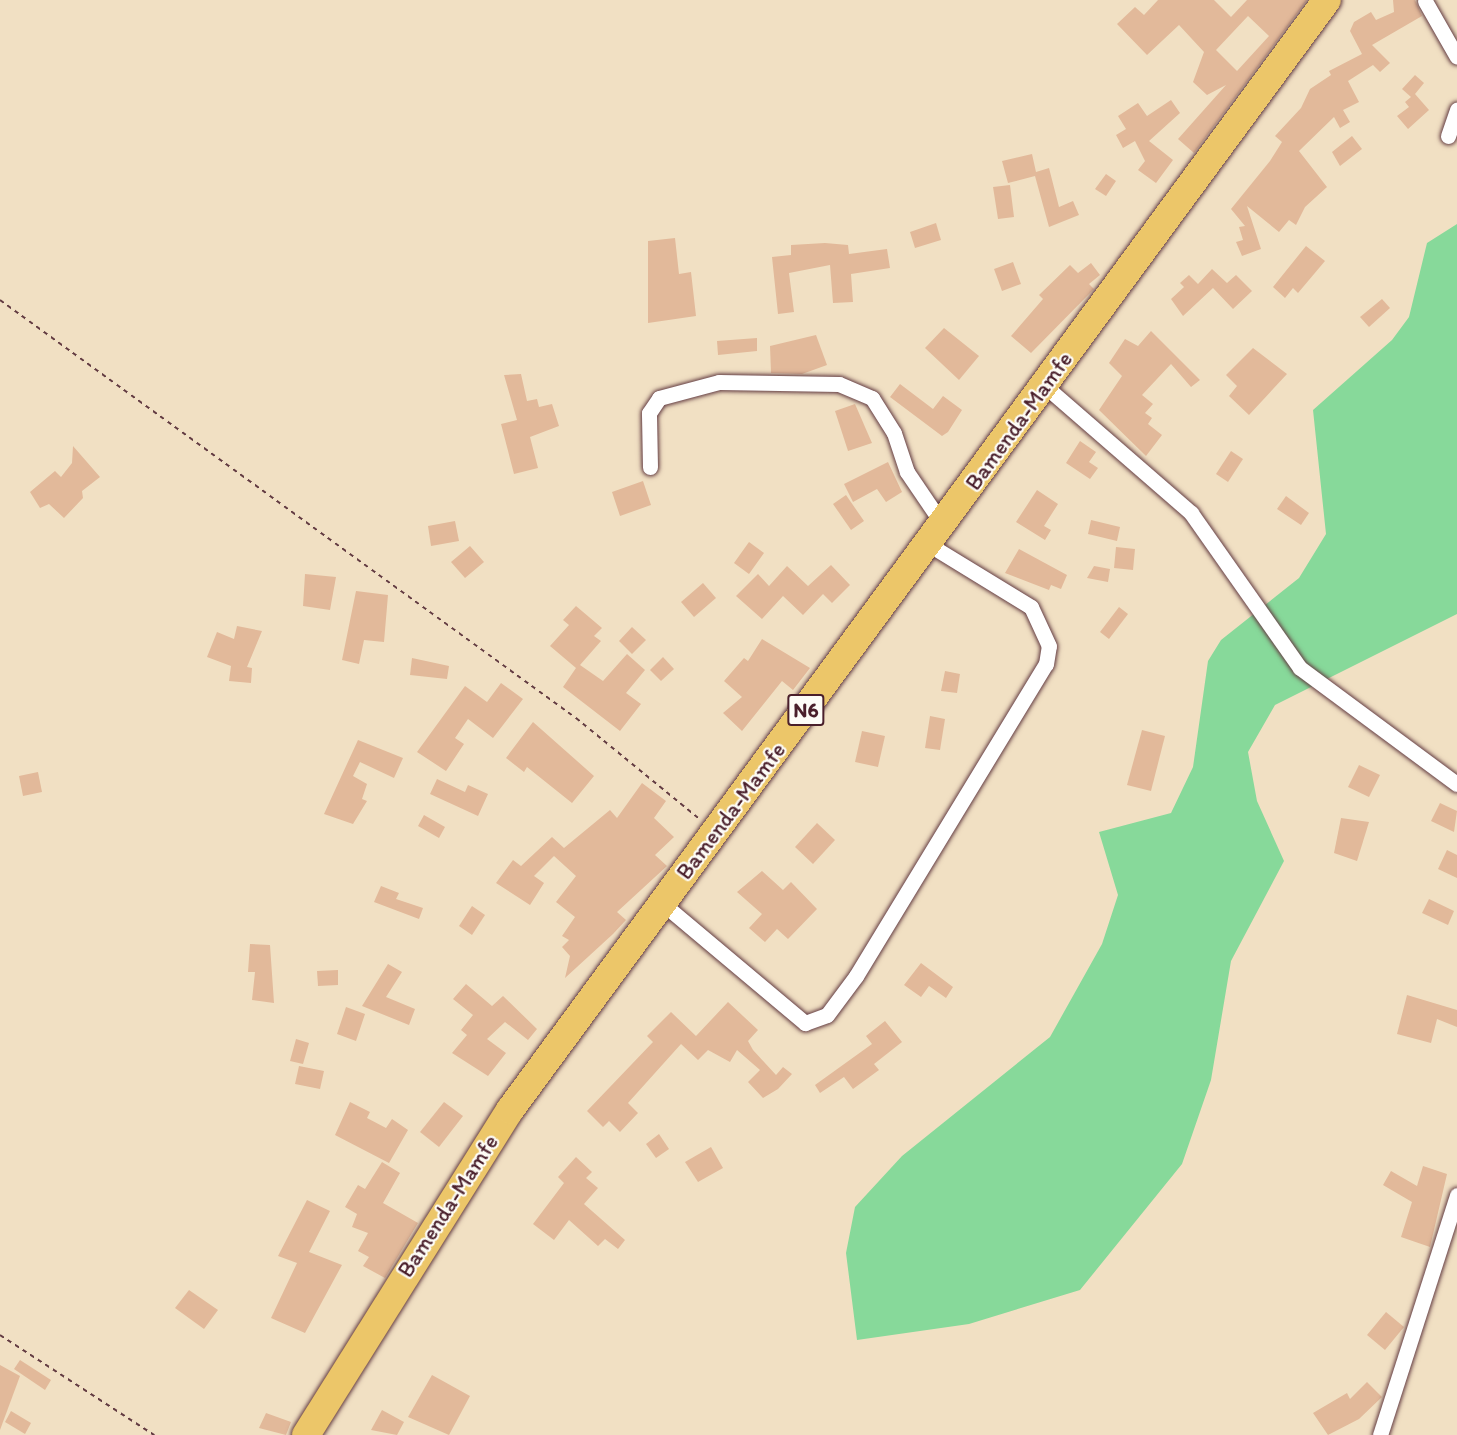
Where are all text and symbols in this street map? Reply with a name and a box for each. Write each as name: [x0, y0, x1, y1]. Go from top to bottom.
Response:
street label: Bamenda-Mamfe: [960, 347, 1078, 495]
road number: N6: [786, 692, 826, 728]
street label: Bamenda-Mamfe: [671, 737, 791, 885]
street label: Bamenda-Mamfe: [392, 1130, 504, 1282]

